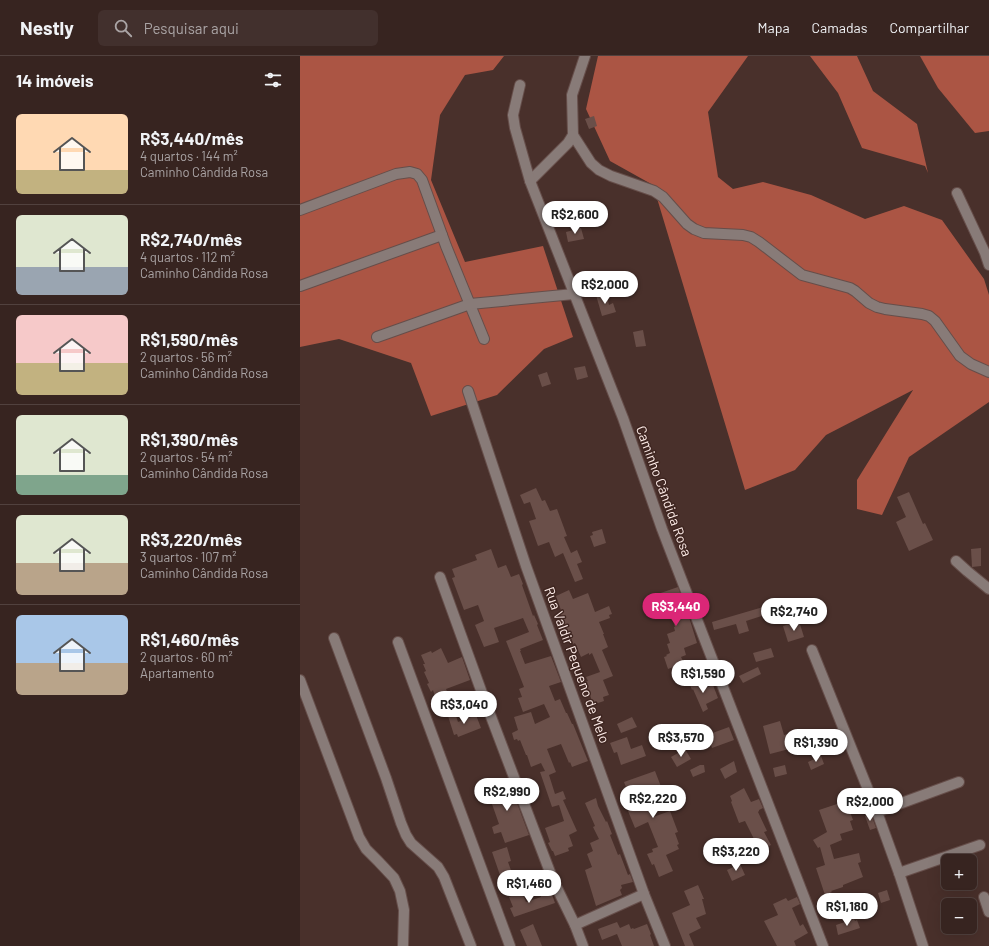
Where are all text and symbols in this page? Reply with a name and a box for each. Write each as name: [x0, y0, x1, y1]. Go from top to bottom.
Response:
search box: [98, 10, 378, 46]
text: Nestly: [20, 16, 74, 39]
icon: search: [112, 17, 134, 39]
text: Pesquisar aqui: [144, 19, 239, 37]
text: Mapa: [758, 19, 790, 36]
text: Camadas: [812, 19, 867, 36]
text: Compartilhar: [889, 19, 969, 36]
icon: filters: [262, 69, 284, 91]
text: 14 imóveis: [16, 70, 93, 90]
text: R$3,440/mês: [140, 128, 243, 148]
icon: home: [48, 130, 96, 178]
text: 4 quartos · 144 m²: [140, 148, 238, 164]
text: Caminho Cândida Rosa: [140, 164, 268, 180]
pin: R$2,600: [538, 201, 612, 235]
text: R$2,600: [551, 206, 599, 222]
text: R$2,740/mês: [140, 229, 242, 249]
icon: home: [48, 231, 96, 279]
text: 4 quartos · 112 m²: [140, 249, 235, 265]
text: Caminho Cândida Rosa: [140, 265, 268, 281]
pin: R$2,000: [568, 271, 642, 305]
text: R$2,000: [581, 276, 629, 292]
text: R$1,590/mês: [140, 329, 238, 349]
icon: home: [48, 331, 96, 379]
text: 2 quartos · 56 m²: [140, 349, 232, 365]
text: Caminho Cândida Rosa: [140, 365, 268, 381]
street label: Caminho Cândida Rosa: [633, 423, 696, 559]
text: R$1,390/mês: [140, 429, 238, 449]
icon: home: [48, 431, 96, 479]
text: 2 quartos · 54 m²: [140, 449, 233, 465]
text: Caminho Cândida Rosa: [140, 465, 268, 481]
text: R$3,220/mês: [140, 529, 242, 549]
icon: home: [48, 531, 96, 579]
text: 3 quartos · 107 m²: [140, 549, 236, 565]
text: Caminho Cândida Rosa: [140, 565, 268, 581]
street label: Rua Valdir Pequeno de Melo: [541, 584, 614, 745]
pin: R$3,440: [639, 593, 713, 627]
text: R$3,440: [651, 598, 701, 614]
pin: R$2,740: [757, 598, 831, 632]
text: R$2,740: [770, 603, 818, 619]
text: R$1,460/mês: [140, 629, 239, 649]
icon: home: [48, 631, 96, 679]
text: 2 quartos · 60 m²: [140, 649, 233, 665]
pin: R$1,590: [666, 660, 740, 694]
text: Apartamento: [140, 665, 214, 681]
text: R$1,590: [681, 665, 725, 681]
pin: R$3,040: [427, 691, 501, 725]
text: R$3,040: [440, 696, 488, 712]
pin: R$3,570: [644, 724, 718, 758]
text: R$3,570: [658, 729, 704, 745]
pin: R$1,390: [779, 729, 853, 763]
text: R$1,390: [794, 734, 838, 750]
pin: R$2,990: [470, 778, 544, 812]
text: R$2,990: [483, 783, 531, 799]
pin: R$2,220: [616, 785, 690, 819]
pin: R$2,000: [833, 788, 907, 822]
text: R$2,220: [629, 790, 677, 806]
text: R$2,000: [846, 793, 894, 809]
pin: R$3,220: [699, 838, 773, 872]
text: R$3,220: [712, 843, 760, 859]
map controls: [941, 854, 977, 934]
button: +: [941, 854, 977, 890]
pin: R$1,460: [492, 870, 566, 904]
text: R$1,460: [506, 875, 552, 891]
pin: R$1,180: [810, 893, 884, 927]
text: R$1,180: [826, 898, 868, 914]
button: −: [941, 898, 977, 934]

